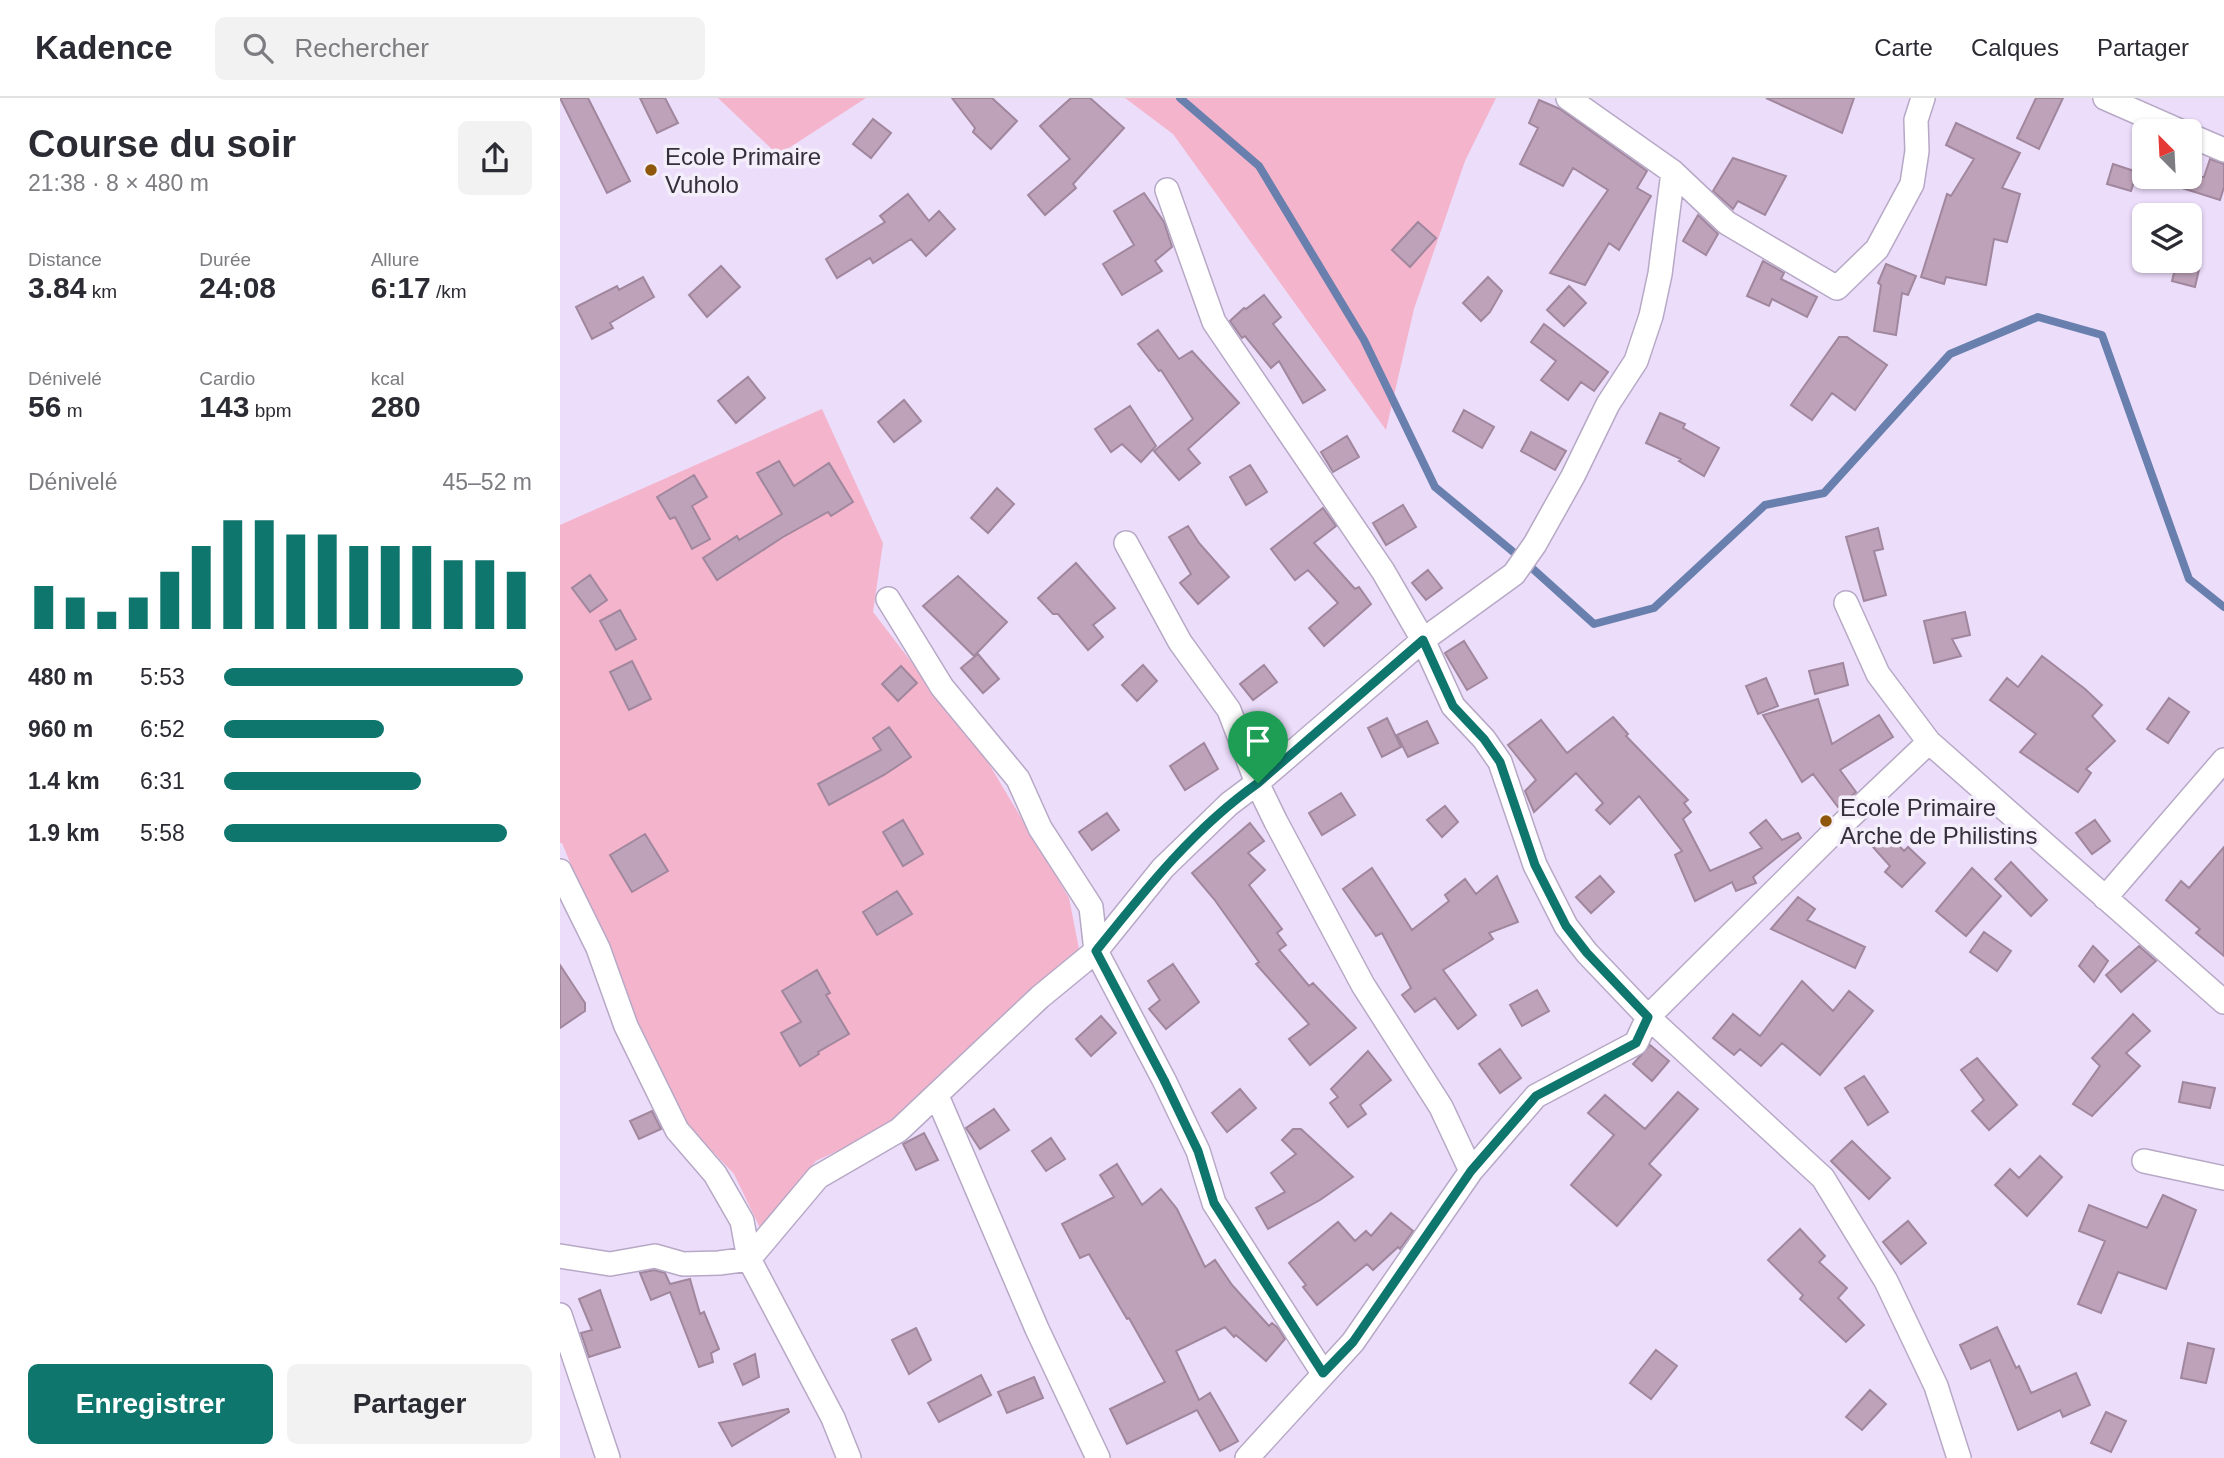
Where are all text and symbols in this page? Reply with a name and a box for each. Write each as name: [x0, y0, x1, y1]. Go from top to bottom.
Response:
search box: [215, 17, 705, 80]
text: Kadence: [35, 29, 173, 66]
icon: search: [239, 29, 277, 67]
text: Rechercher: [295, 33, 429, 63]
text: Carte: [1874, 34, 1933, 61]
text: Calques: [1971, 34, 2059, 61]
text: Partager: [2097, 34, 2189, 61]
north arrow: [2132, 119, 2202, 189]
map controls: [2132, 119, 2202, 273]
button: share: [458, 121, 532, 195]
text: Course du soir: [28, 123, 296, 165]
place label: Ecole Primaire Vuholo: [665, 143, 821, 198]
marker: Ecole Primaire Vuholo: [643, 162, 659, 178]
text: 21:38 · 8 × 480 m: [28, 170, 209, 196]
button: layers: [2132, 203, 2202, 273]
text: Distance: [28, 249, 102, 270]
text: Durée: [199, 249, 251, 270]
text: Allure: [371, 249, 419, 270]
text: 3.84: [28, 271, 86, 304]
text: 24:08: [199, 271, 276, 304]
text: 6:17: [371, 271, 431, 304]
text: km: [86, 281, 117, 302]
text: /km: [431, 281, 467, 302]
text: Dénivelé: [28, 368, 102, 389]
text: Cardio: [199, 368, 255, 389]
text: kcal: [371, 368, 404, 389]
text: 56: [28, 390, 61, 423]
text: 143: [199, 390, 249, 423]
text: 280: [371, 390, 421, 423]
text: m: [61, 400, 82, 421]
text: bpm: [249, 400, 292, 421]
text: Dénivelé: [28, 469, 118, 495]
text: 45–52 m: [442, 469, 532, 495]
text: 480 m: [28, 664, 93, 690]
text: 5:53: [140, 664, 185, 690]
pin: [1228, 711, 1288, 783]
text: 960 m: [28, 716, 93, 742]
text: 6:52: [140, 716, 185, 742]
icon: arrive: [1239, 722, 1277, 760]
text: 1.4 km: [28, 768, 100, 794]
text: 6:31: [140, 768, 185, 794]
place label: Ecole Primaire Arche de Philistins: [1840, 794, 2037, 849]
marker: Ecole Primaire Arche de Philistins: [1818, 813, 1834, 829]
text: 1.9 km: [28, 820, 100, 846]
text: 5:58: [140, 820, 185, 846]
button: Enregistrer: [28, 1364, 273, 1444]
button: Partager: [287, 1364, 532, 1444]

